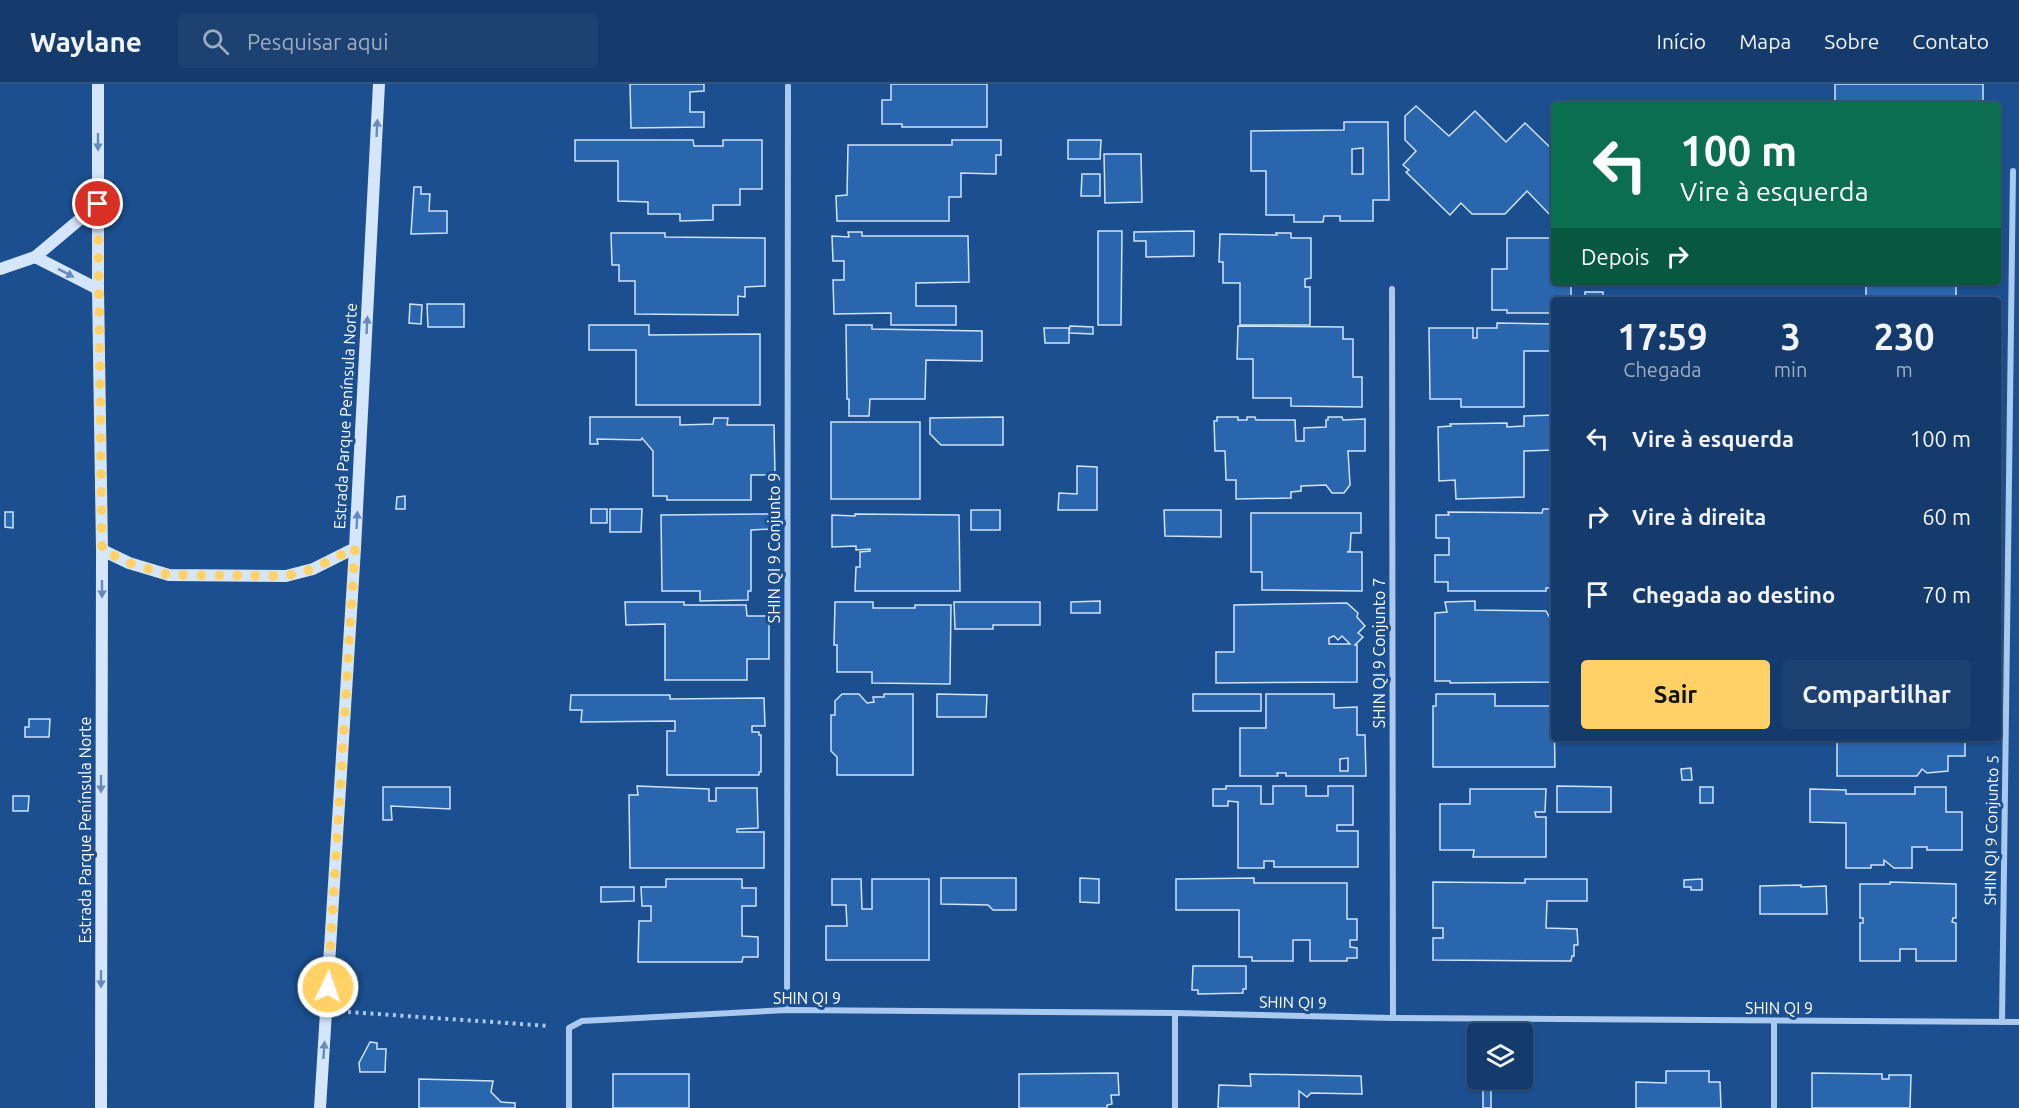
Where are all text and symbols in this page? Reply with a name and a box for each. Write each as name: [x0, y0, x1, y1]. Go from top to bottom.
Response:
search box: [178, 14, 598, 68]
icon: search: [199, 25, 232, 58]
text: Waylane: [30, 26, 142, 57]
text: Pesquisar aqui: [247, 29, 389, 54]
text: Início: [1657, 29, 1706, 53]
text: Mapa: [1739, 29, 1791, 53]
text: Sobre: [1824, 29, 1879, 53]
text: Contato: [1912, 29, 1989, 53]
one-way arrow: [372, 119, 381, 138]
icon: left: [1581, 126, 1659, 204]
text: 100 m: [1680, 127, 1797, 174]
one-way arrow: [93, 133, 103, 152]
text: Vire à esquerda: [1680, 176, 1869, 206]
pin: [72, 178, 123, 229]
icon: arrive: [81, 187, 114, 220]
icon: right: [1661, 240, 1694, 273]
text: Depois: [1581, 244, 1649, 269]
one-way arrow: [58, 268, 75, 278]
street label: Estrada Parque Península Norte: [330, 302, 360, 530]
one-way arrow: [362, 315, 371, 334]
text: 17:59: [1617, 316, 1707, 357]
text: 3: [1780, 316, 1801, 357]
text: 230: [1874, 316, 1935, 357]
text: Chegada: [1623, 358, 1702, 381]
text: min: [1774, 358, 1807, 381]
text: m: [1896, 358, 1913, 381]
icon: left: [1581, 422, 1614, 455]
text: Vire à esquerda: [1632, 426, 1794, 451]
text: 100 m: [1910, 426, 1971, 451]
street label: SHIN QI 9 Conjunto 9: [765, 473, 783, 623]
icon: right: [1581, 500, 1614, 533]
text: Vire à direita: [1632, 504, 1766, 529]
text: 60 m: [1922, 504, 1971, 529]
one-way arrow: [352, 510, 361, 529]
street label: SHIN QI 9 Conjunto 7: [1370, 578, 1388, 728]
icon: arrive: [1581, 578, 1614, 611]
one-way arrow: [97, 580, 107, 599]
text: Chegada ao destino: [1632, 582, 1835, 607]
text: 70 m: [1922, 582, 1971, 607]
button: Sair: [1581, 660, 1770, 729]
button: Compartilhar: [1782, 660, 1971, 729]
street label: Estrada Parque Península Norte: [76, 717, 94, 943]
street label: SHIN QI 9 Conjunto 5: [1981, 755, 2001, 905]
one-way arrow: [96, 775, 106, 794]
position arrow: [296, 955, 360, 1019]
one-way arrow: [96, 970, 106, 989]
street label: SHIN QI 9: [773, 989, 841, 1007]
street label: SHIN QI 9: [1259, 992, 1327, 1012]
street label: SHIN QI 9: [1745, 999, 1813, 1017]
map controls: [1467, 1023, 1533, 1089]
button: layers: [1467, 1023, 1533, 1089]
one-way arrow: [319, 1040, 329, 1059]

